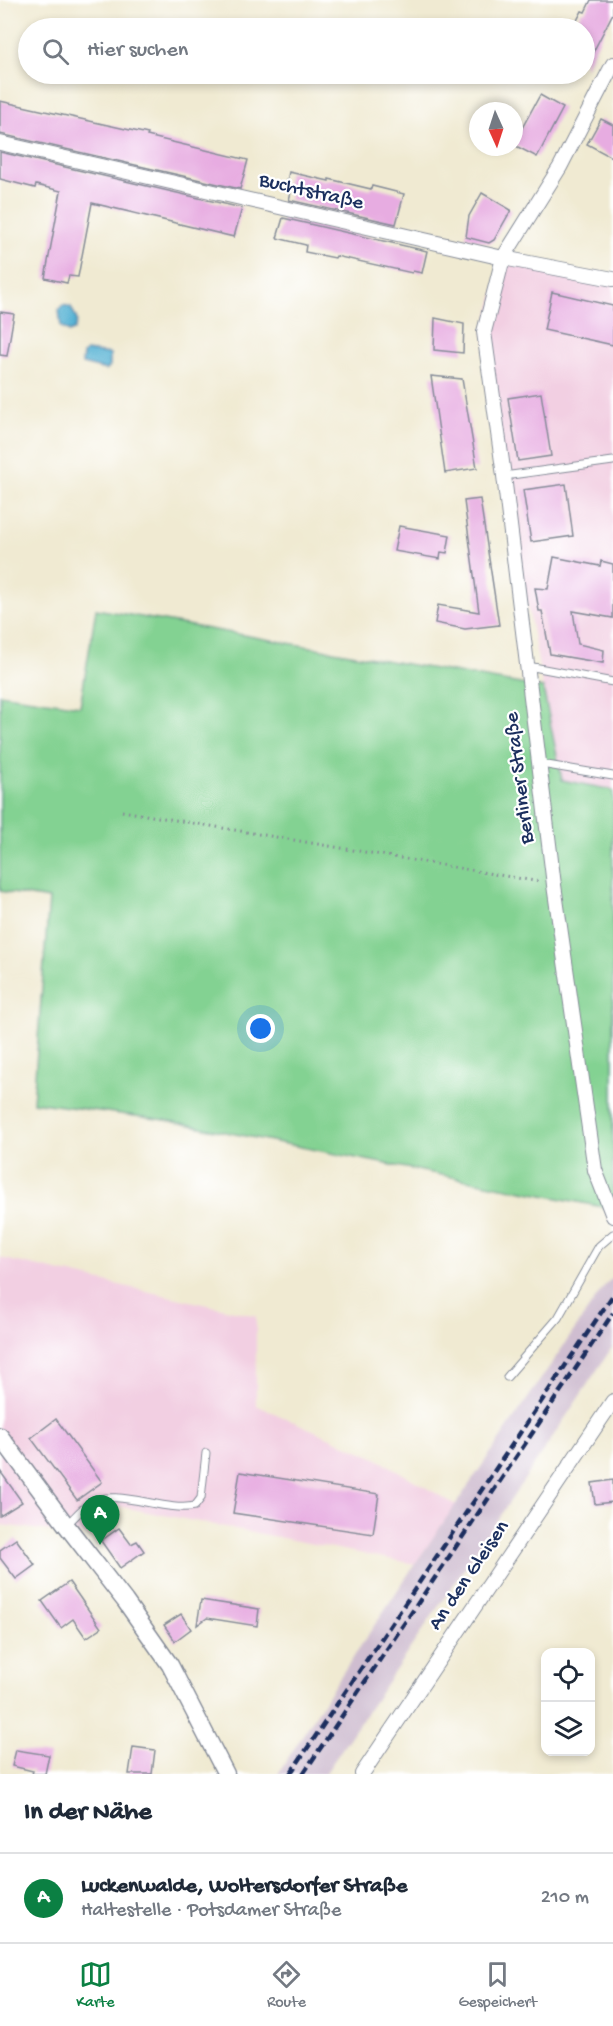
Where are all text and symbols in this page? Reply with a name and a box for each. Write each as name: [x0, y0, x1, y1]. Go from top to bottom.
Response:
search box: [18, 18, 595, 84]
icon: search: [39, 35, 72, 68]
text: Hier suchen: [87, 38, 188, 64]
north arrow: [469, 102, 523, 156]
street label: Buchtstraße: [255, 169, 367, 217]
street label: Berliner Straße: [500, 710, 542, 846]
your location: [246, 1014, 275, 1043]
pin: A: [80, 1496, 120, 1545]
street label: An den Gleisen: [424, 1516, 516, 1636]
map controls: [541, 1648, 595, 1756]
button: locate: [541, 1648, 595, 1702]
button: layers: [541, 1702, 595, 1756]
text: In der Nähe: [24, 1798, 152, 1829]
text: Luckenwalde, Woltersdorfer Straße: [81, 1874, 407, 1900]
text: A: [38, 1887, 49, 1910]
text: 210 m: [541, 1887, 589, 1910]
text: Haltestelle · Potsdamer Straße: [81, 1900, 341, 1923]
tab: Karte: [76, 1958, 114, 2013]
tab: Route: [267, 1958, 306, 2013]
tab: Gespeichert: [458, 1958, 537, 2013]

